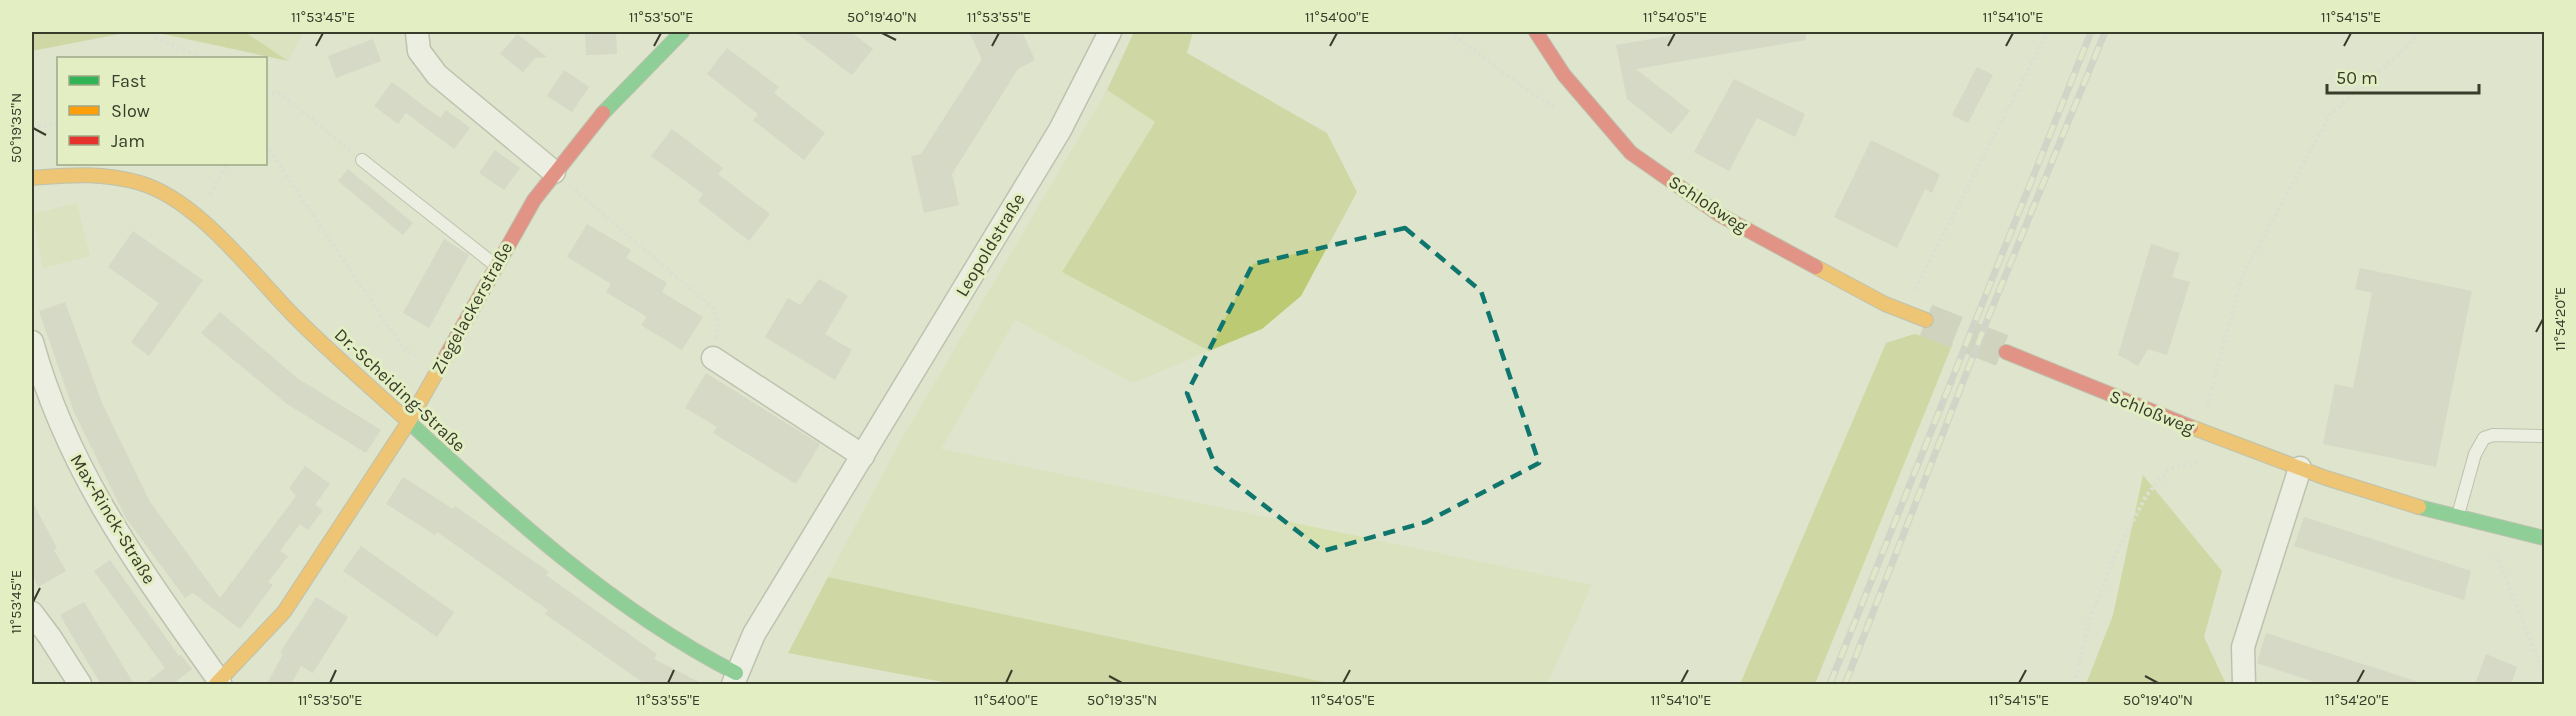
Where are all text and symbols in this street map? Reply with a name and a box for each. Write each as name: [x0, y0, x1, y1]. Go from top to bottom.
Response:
text: 11°53'45"E: [291, 8, 355, 26]
text: 11°53'50"E: [629, 8, 693, 26]
text: 50°19'40"N: [847, 8, 917, 26]
text: 11°53'55"E: [967, 8, 1031, 26]
text: 11°54'00"E: [1305, 8, 1369, 26]
text: 11°54'05"E: [1643, 8, 1707, 26]
text: 11°54'10"E: [1983, 8, 2043, 26]
text: 11°54'15"E: [2321, 8, 2381, 26]
legend: [57, 57, 267, 165]
scale bar: [2327, 57, 2478, 95]
text: 50 m: [2336, 67, 2378, 89]
text: Fast: [111, 70, 146, 92]
text: 50°19'35"N: [7, 93, 25, 163]
text: Slow: [111, 100, 150, 122]
text: Jam: [111, 130, 145, 152]
street label: Schloßweg: [1665, 170, 1751, 238]
street label: Leopoldstraße: [951, 189, 1029, 301]
street label: Ziegelackerstraße: [427, 238, 517, 378]
text: 11°54'20"E: [2551, 287, 2569, 351]
street label: Dr.-Scheiding-Straße: [330, 324, 470, 456]
street label: Schloßweg: [2106, 385, 2198, 439]
street label: Max-Rinck-Straße: [65, 450, 161, 588]
text: 11°53'45"E: [7, 570, 25, 634]
text: 11°53'50"E: [298, 691, 362, 709]
text: 11°53'55"E: [636, 691, 700, 709]
text: 11°54'00"E: [974, 691, 1038, 709]
text: 50°19'35"N: [1087, 691, 1157, 709]
text: 11°54'05"E: [1311, 691, 1375, 709]
text: 11°54'10"E: [1651, 691, 1711, 709]
text: 11°54'15"E: [1989, 691, 2049, 709]
text: 50°19'40"N: [2123, 691, 2193, 709]
text: 11°54'20"E: [2325, 691, 2389, 709]

